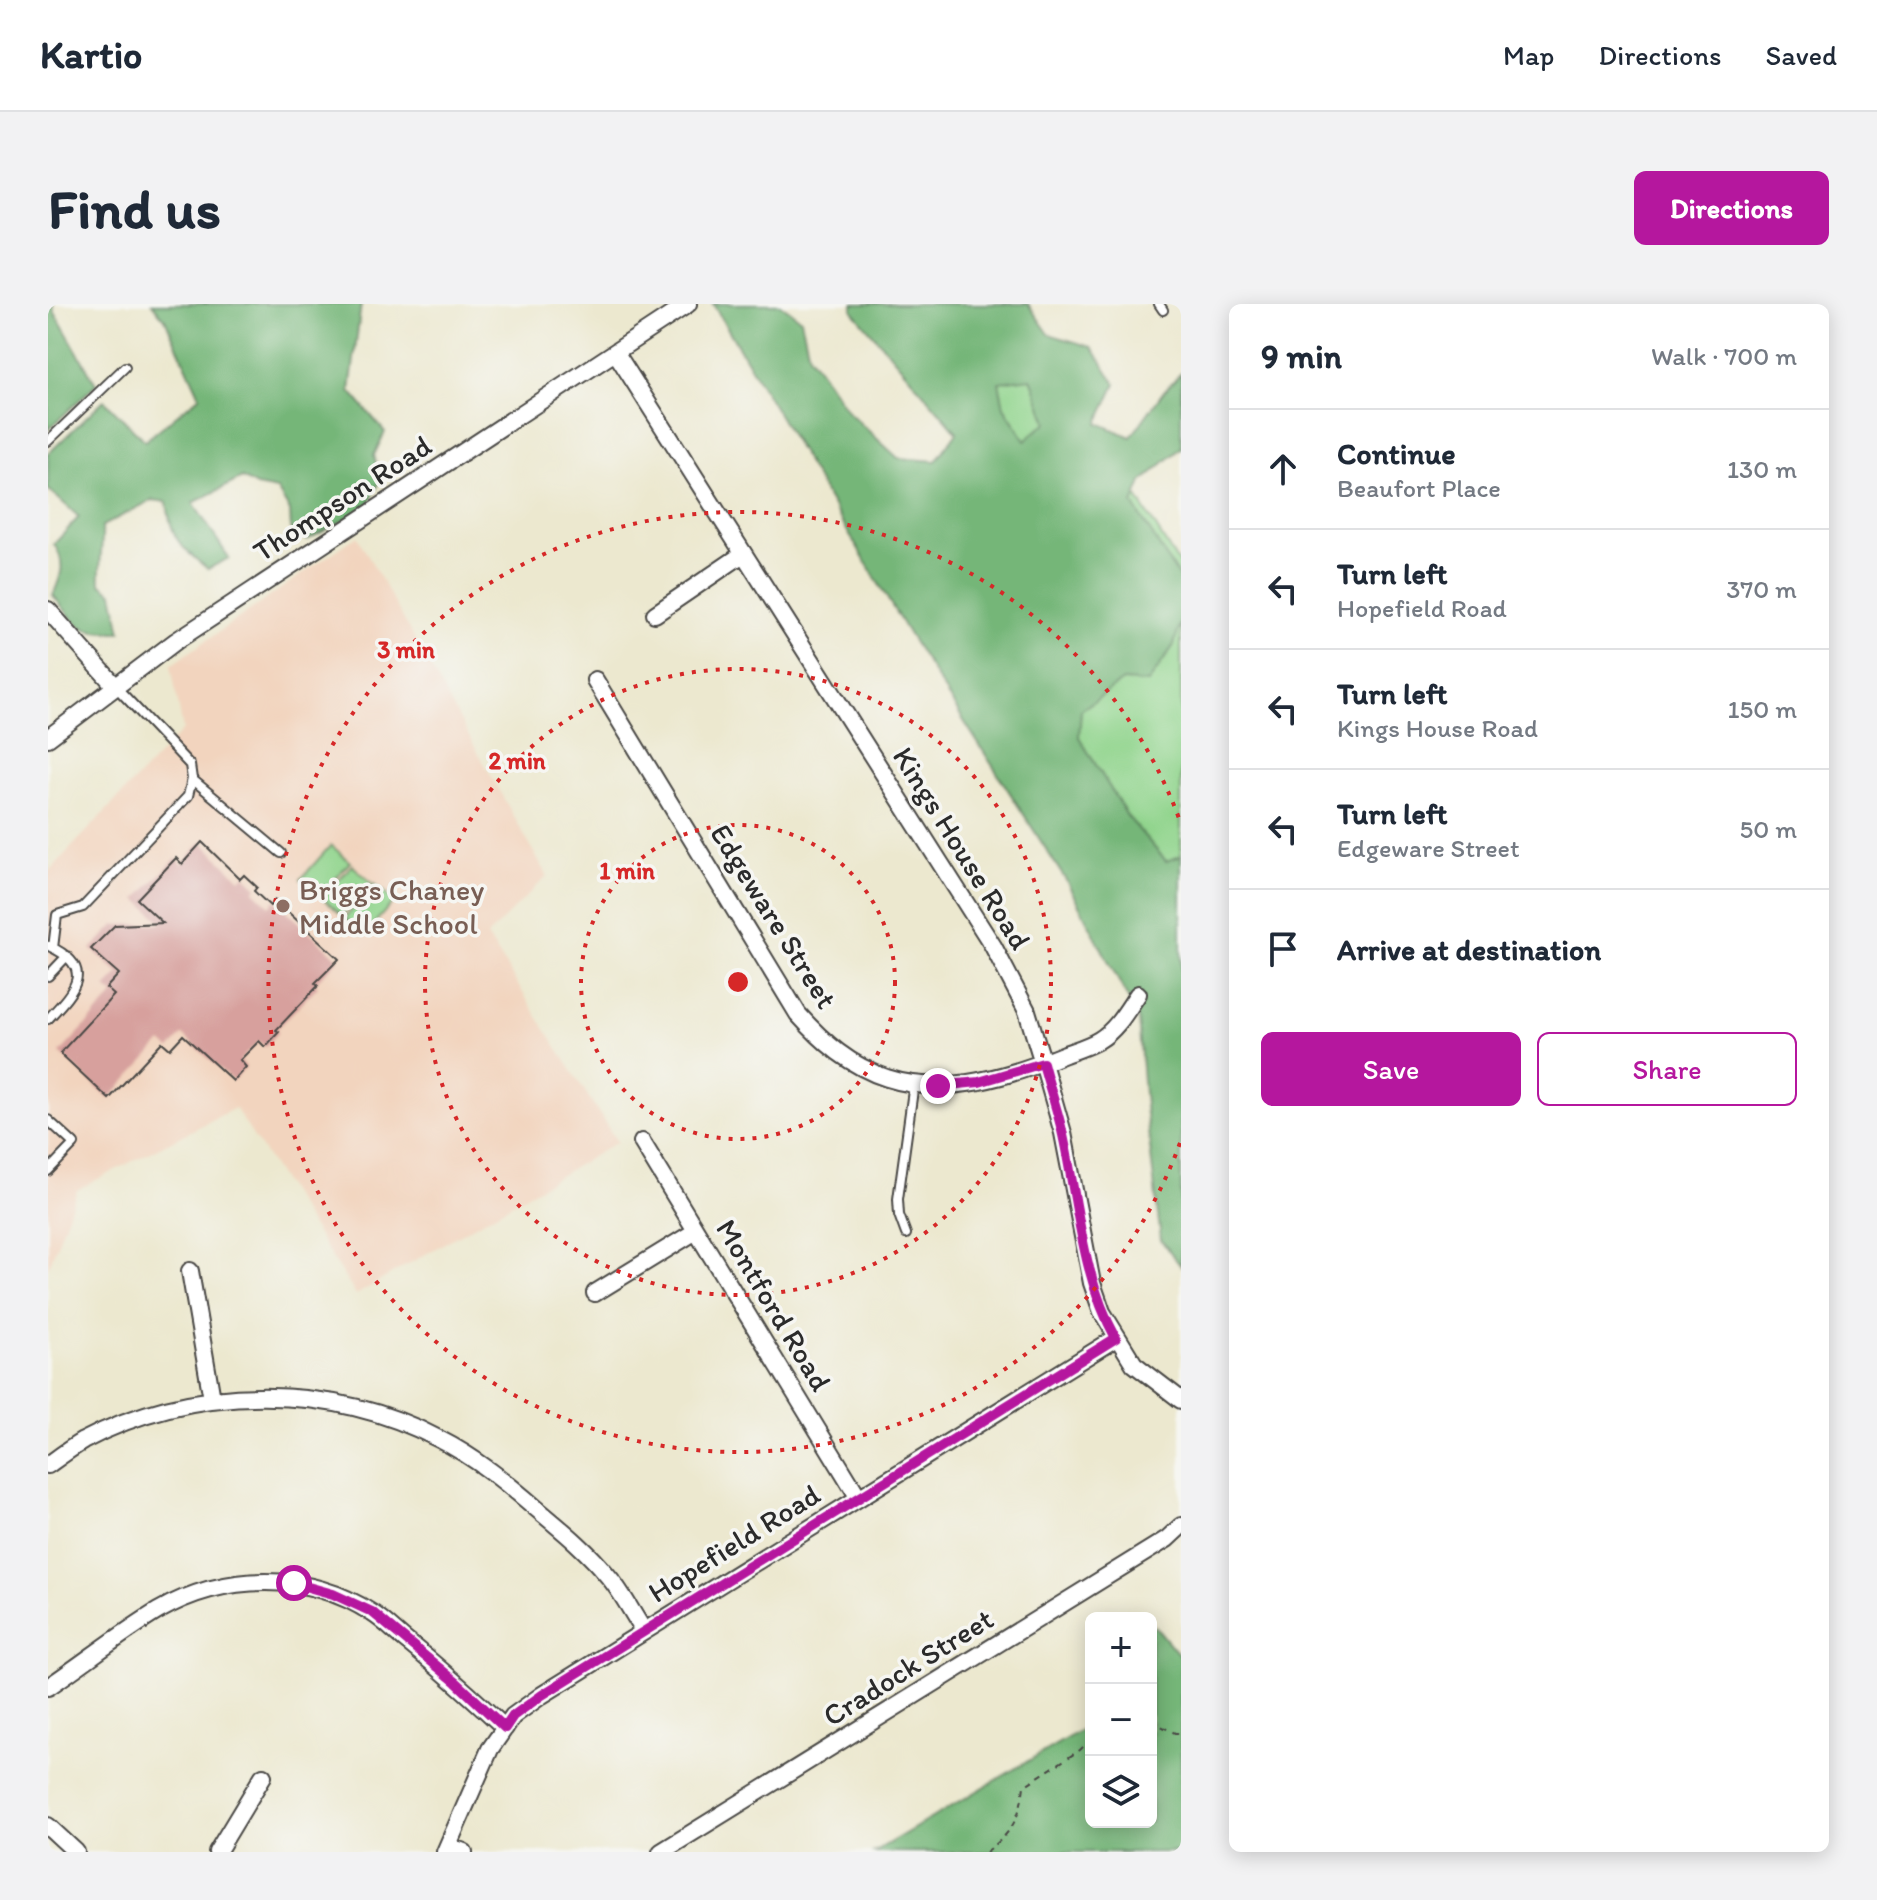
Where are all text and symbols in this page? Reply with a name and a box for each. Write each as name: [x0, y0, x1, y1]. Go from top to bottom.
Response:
text: Kartio: [40, 32, 142, 78]
text: Map: [1503, 38, 1554, 72]
text: Directions: [1598, 38, 1722, 72]
text: Saved: [1766, 38, 1837, 72]
button: Directions: [1634, 171, 1829, 245]
text: Find us: [48, 175, 221, 242]
text: 9 min: [1261, 336, 1342, 377]
text: Walk · 700 m: [1651, 340, 1797, 372]
street label: Thompson Road: [246, 427, 438, 569]
text: Continue: [1337, 435, 1456, 472]
icon: ahead: [1261, 447, 1305, 491]
text: 130 m: [1727, 453, 1797, 485]
text: Beaufort Place: [1337, 472, 1501, 504]
text: Turn left: [1337, 555, 1448, 592]
icon: left: [1261, 567, 1305, 611]
text: 370 m: [1726, 573, 1797, 605]
text: Hopefield Road: [1337, 592, 1507, 624]
text: 3 min: [377, 635, 435, 664]
text: Turn left: [1337, 675, 1448, 712]
icon: left: [1261, 687, 1305, 731]
text: 150 m: [1728, 693, 1797, 725]
text: Kings House Road: [1337, 712, 1538, 744]
street label: Kings House Road: [885, 740, 1039, 956]
text: 2 min: [488, 746, 546, 775]
text: Turn left: [1337, 795, 1448, 832]
icon: left: [1261, 807, 1305, 851]
text: 50 m: [1740, 813, 1797, 845]
street label: Edgeware Street: [702, 817, 846, 1015]
text: Edgeware Street: [1337, 832, 1520, 864]
text: 1 min: [599, 856, 655, 885]
place label: Briggs Chaney Middle School: [299, 871, 484, 942]
marker: Briggs Chaney Middle School: [274, 897, 292, 915]
icon: arrive: [1261, 927, 1305, 971]
text: Arrive at destination: [1337, 931, 1601, 968]
centre of rings: [724, 968, 752, 996]
button: Save: [1261, 1032, 1521, 1106]
button: Share: [1537, 1032, 1797, 1106]
route end: [920, 1068, 956, 1104]
street label: Montford Road: [708, 1212, 840, 1398]
street label: Hopefield Road: [641, 1475, 827, 1611]
route start: [276, 1565, 312, 1601]
street label: Cradock Street: [816, 1600, 1000, 1734]
map controls: [1085, 1612, 1157, 1828]
button: +: [1085, 1612, 1157, 1684]
button: −: [1085, 1684, 1157, 1756]
button: layers: [1085, 1756, 1157, 1828]

